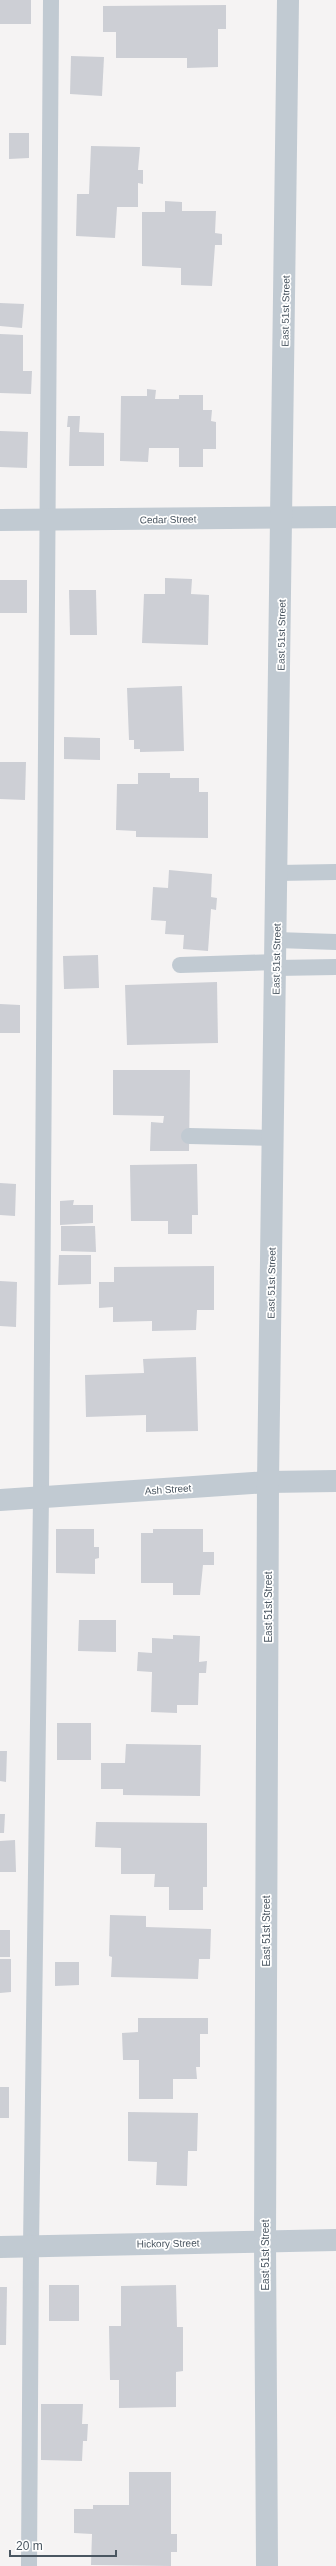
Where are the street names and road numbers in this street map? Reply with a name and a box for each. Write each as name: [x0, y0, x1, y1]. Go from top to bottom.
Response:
street label: East 51st Street: [279, 275, 292, 347]
street label: Cedar Street: [140, 514, 197, 525]
street label: East 51st Street: [275, 599, 288, 671]
street label: East 51st Street: [270, 923, 283, 995]
street label: East 51st Street: [265, 1247, 278, 1319]
street label: Ash Street: [144, 1482, 192, 1497]
street label: East 51st Street: [263, 1571, 274, 1643]
street label: East 51st Street: [261, 1895, 272, 1967]
street label: East 51st Street: [260, 2219, 271, 2291]
street label: Hickory Street: [137, 2237, 200, 2250]

